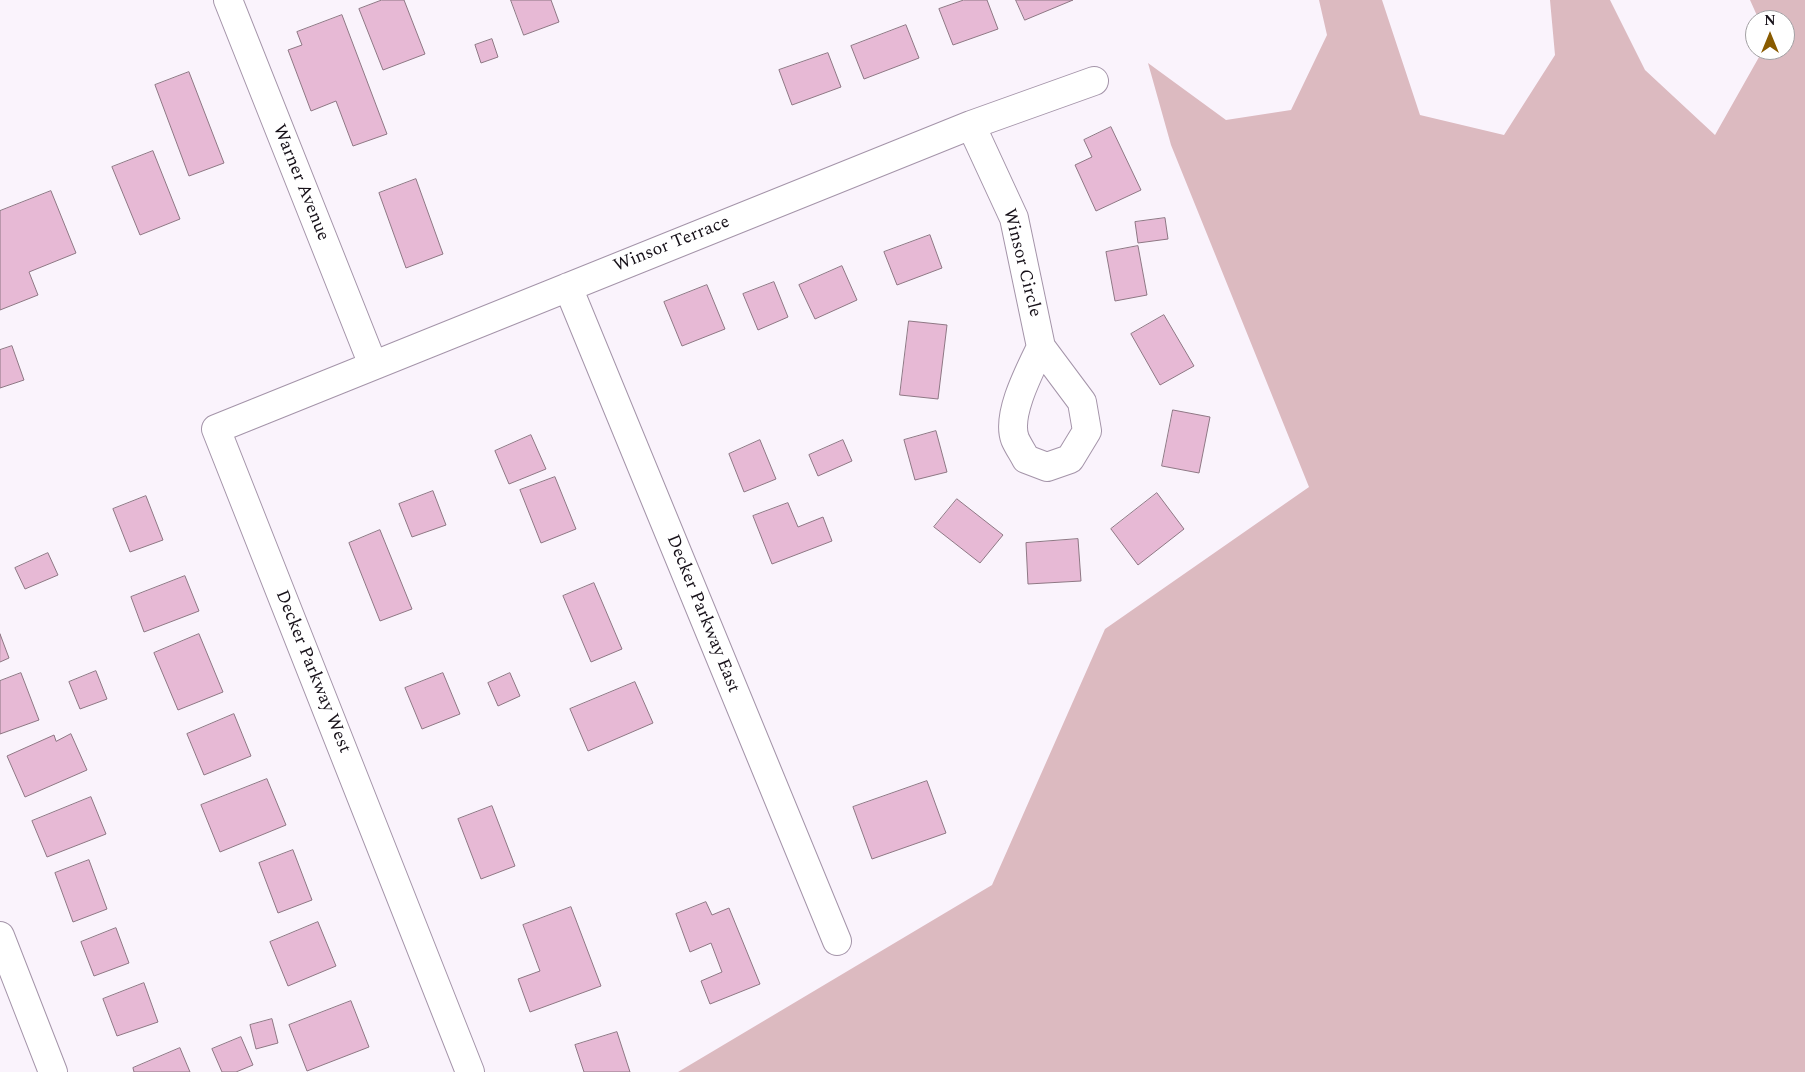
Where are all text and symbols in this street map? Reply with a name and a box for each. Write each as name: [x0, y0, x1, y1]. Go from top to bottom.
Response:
north arrow: [1745, 10, 1795, 60]
text: N: [1764, 10, 1776, 31]
street label: Warner Avenue: [267, 122, 333, 244]
street label: Winsor Circle: [997, 206, 1045, 320]
street label: Winsor Terrace: [611, 212, 733, 278]
street label: Decker Parkway East: [660, 532, 744, 696]
street label: Decker Parkway West: [269, 587, 355, 757]

